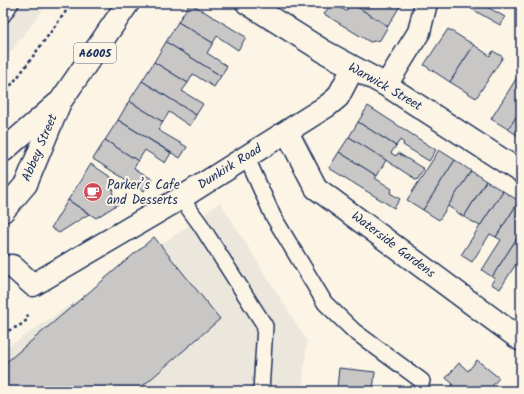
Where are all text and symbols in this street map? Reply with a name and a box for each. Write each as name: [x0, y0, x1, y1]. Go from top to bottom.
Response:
road number: A6005: [74, 43, 116, 63]
street label: Warwick Street: [344, 57, 427, 117]
street label: Abbey Street: [16, 110, 64, 185]
street label: Dunkirk Road: [194, 139, 267, 195]
place label: Parker’s Cafe and Desserts: [107, 175, 180, 211]
cafe icon: Parker’s Cafe and Desserts: [82, 181, 104, 203]
street label: Waterside Gardens: [346, 206, 440, 284]

